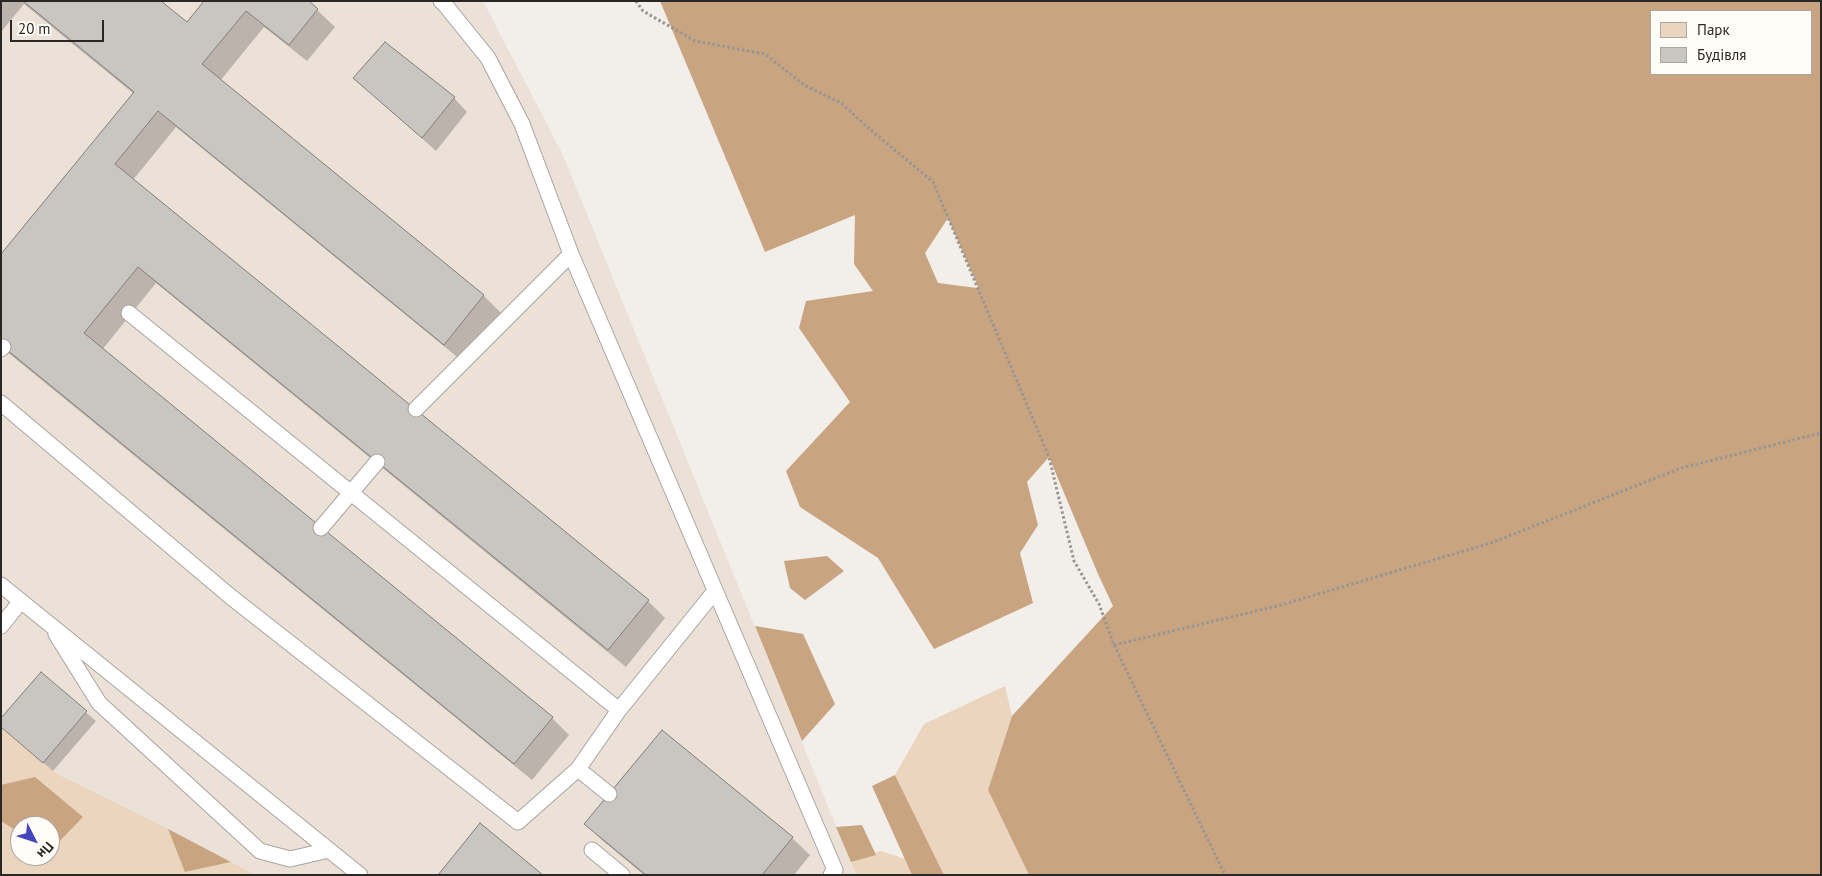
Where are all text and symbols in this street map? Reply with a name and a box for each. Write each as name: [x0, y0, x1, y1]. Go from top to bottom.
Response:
scale bar: [12, 10, 106, 42]
legend: [1650, 10, 1812, 75]
text: 20 m: [18, 19, 51, 38]
text: Парк: [1697, 20, 1730, 39]
text: Будівля: [1697, 45, 1746, 64]
north arrow: [10, 816, 60, 866]
text: Пн: [33, 838, 58, 862]

